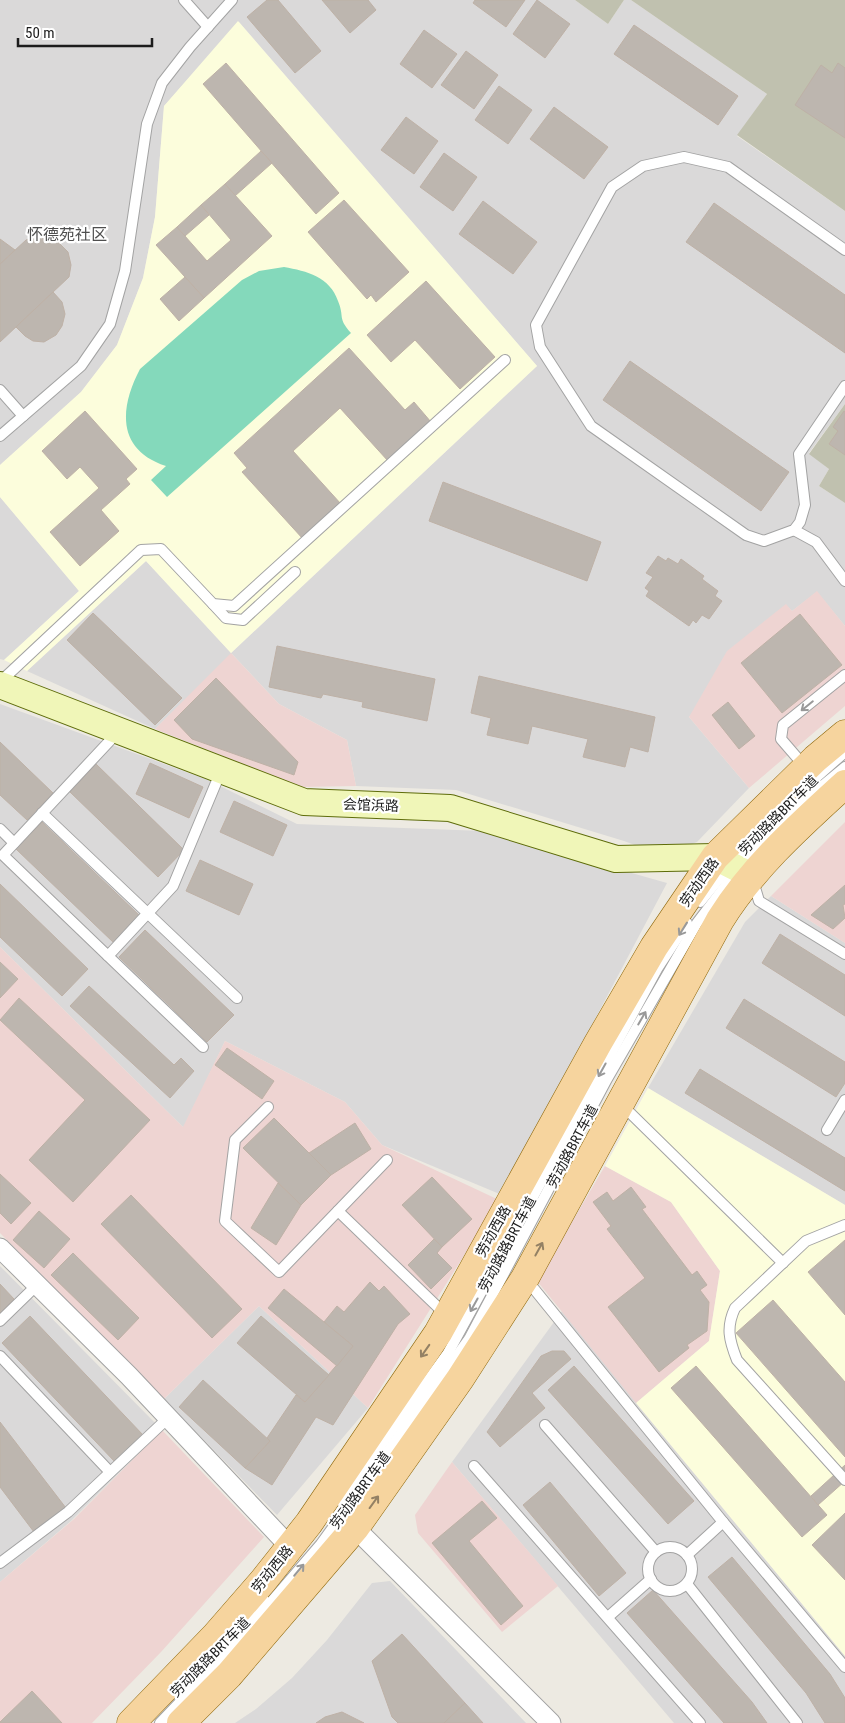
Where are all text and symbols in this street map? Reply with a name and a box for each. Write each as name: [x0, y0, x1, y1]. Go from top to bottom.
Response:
scale bar: [18, 15, 151, 47]
text: 50 m: [25, 24, 55, 42]
district label: 怀德苑社区: [27, 225, 107, 244]
one-way arrow: [801, 700, 814, 711]
street label: 劳动路路BRT车道: [735, 772, 821, 858]
street label: 会馆浜路: [343, 796, 399, 814]
street label: 劳动西路: [676, 854, 722, 910]
one-way arrow: [677, 922, 687, 936]
one-way arrow: [638, 1011, 648, 1025]
one-way arrow: [596, 1062, 606, 1077]
street label: 劳动路BRT车道: [543, 1102, 601, 1190]
street label: 劳动路路BRT车道: [475, 1194, 539, 1294]
street label: 劳动西路: [472, 1203, 514, 1259]
one-way arrow: [535, 1242, 545, 1257]
one-way arrow: [469, 1298, 479, 1312]
one-way arrow: [420, 1344, 430, 1358]
street label: 劳动路BRT车道: [327, 1448, 393, 1532]
one-way arrow: [369, 1495, 379, 1509]
street label: 劳动西路: [248, 1542, 296, 1596]
one-way arrow: [293, 1564, 304, 1577]
street label: 劳动路路BRT车道: [167, 1614, 253, 1700]

